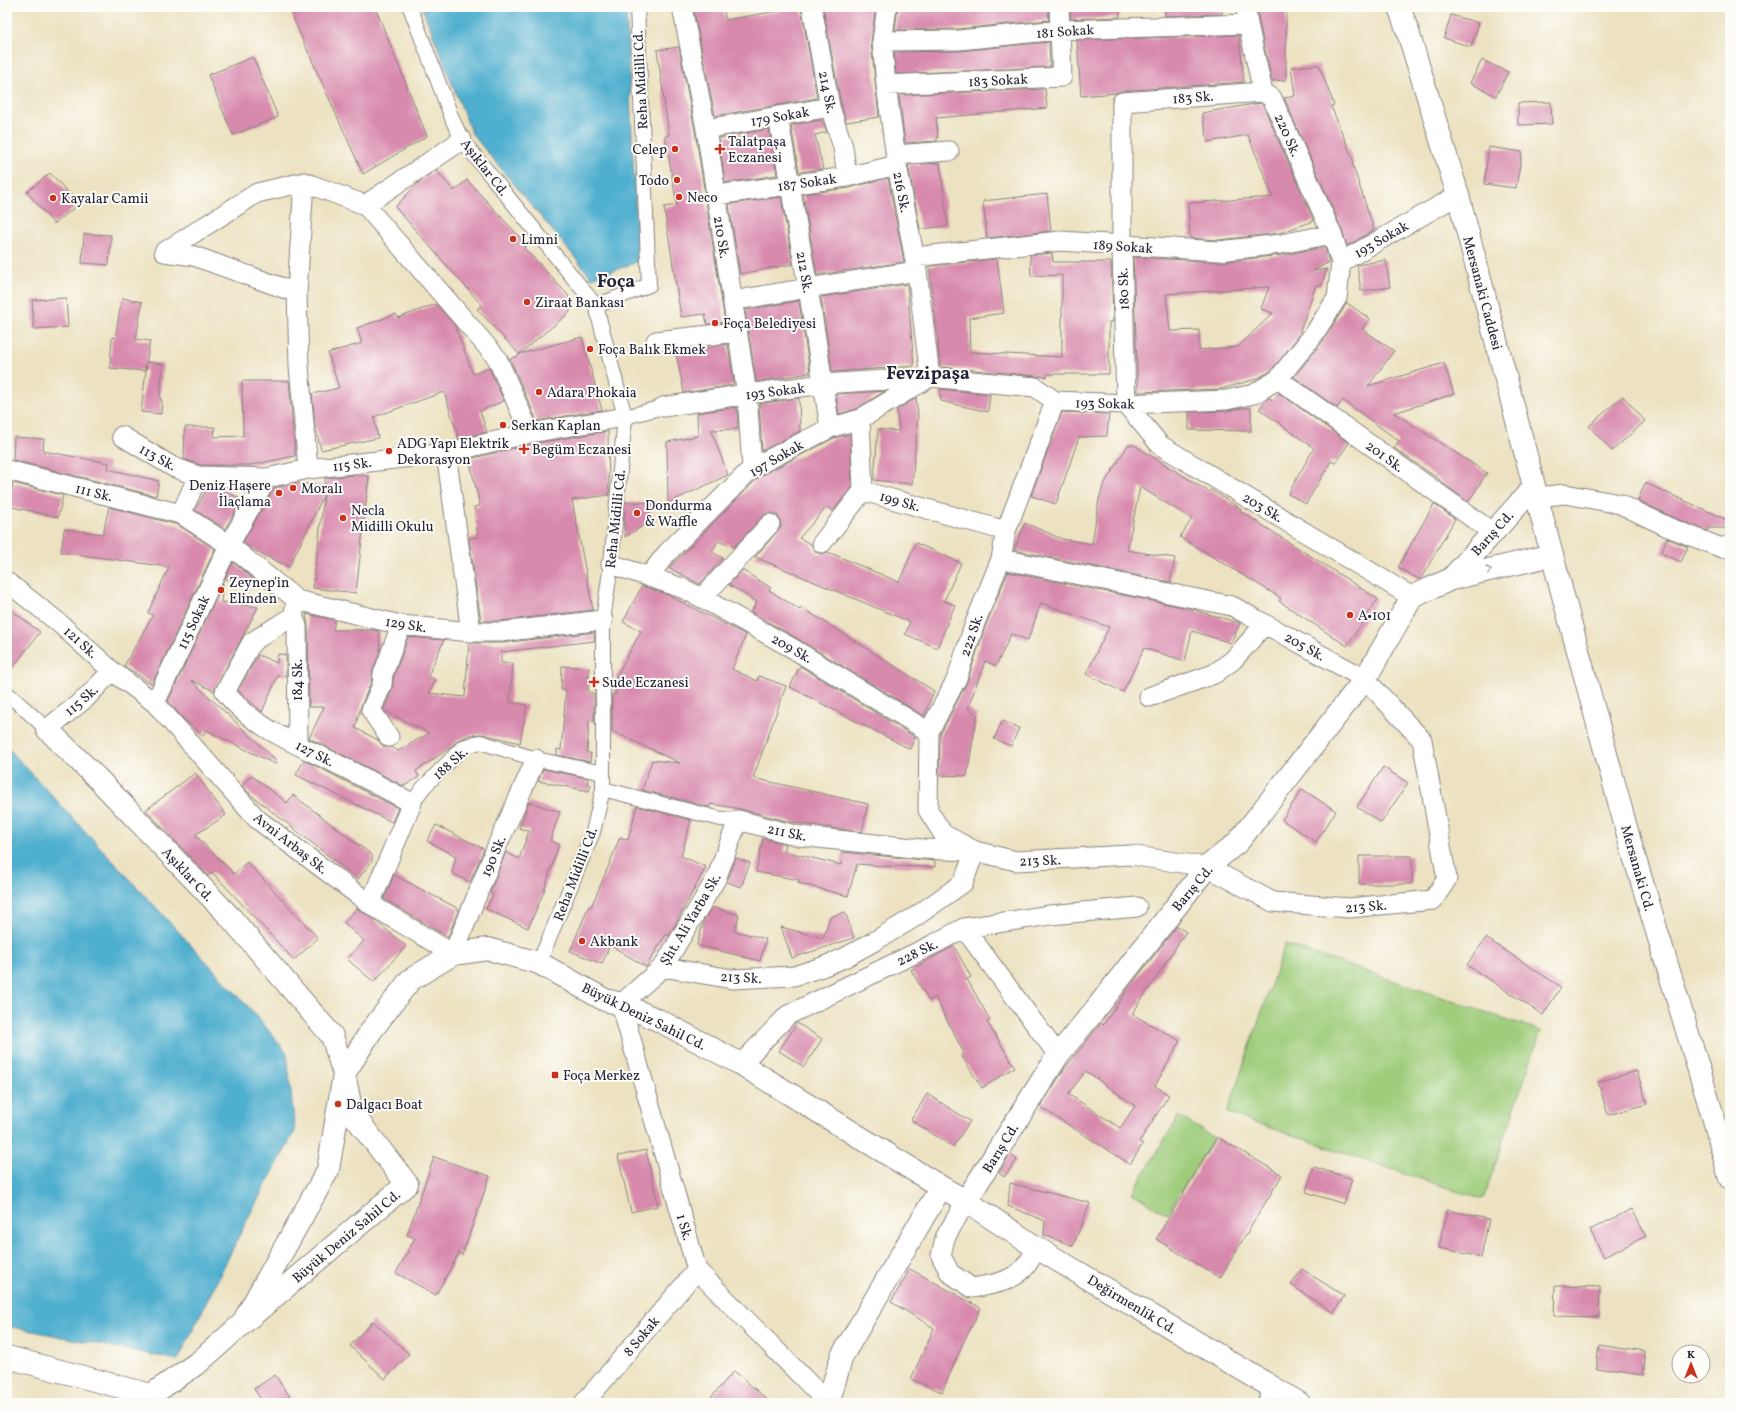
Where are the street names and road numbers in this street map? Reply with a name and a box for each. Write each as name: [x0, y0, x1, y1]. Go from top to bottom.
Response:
street label: 181 Sokak: [1035, 21, 1095, 44]
street label: Reha Midilli Cd.: [629, 30, 654, 130]
street label: 214 Sk.: [813, 69, 840, 115]
street label: 183 Sokak: [968, 70, 1029, 93]
street label: 183 Sk.: [1172, 88, 1214, 109]
street label: 179 Sokak: [749, 103, 812, 132]
street label: 220 Sk.: [1269, 111, 1304, 160]
street label: Aşıklar Cd.: [455, 135, 512, 201]
street label: 187 Sokak: [776, 170, 838, 197]
street label: 216 Sk.: [887, 170, 914, 214]
street label: 210 Sk.: [708, 215, 733, 260]
street label: 193 Sokak: [1351, 217, 1413, 263]
street label: Mersanaki Caddesi: [1457, 234, 1506, 352]
street label: 189 Sokak: [1092, 236, 1154, 259]
street label: 212 Sk.: [791, 250, 817, 295]
street label: 180 Sk.: [1114, 267, 1135, 310]
street label: 193 Sokak: [744, 379, 806, 406]
street label: 193 Sokak: [1075, 394, 1135, 415]
street label: 197 Sokak: [746, 436, 808, 482]
street label: 201 Sk.: [1361, 437, 1407, 477]
street label: 113 Sk.: [135, 440, 179, 476]
street label: 115 Sk.: [332, 454, 373, 477]
street label: Reha Midilli Cd.: [602, 469, 631, 569]
street label: 111 Sk.: [73, 480, 114, 507]
street label: 199 Sk.: [877, 488, 922, 517]
street label: 203 Sk.: [1238, 489, 1286, 528]
street label: Barış Cd.: [1468, 507, 1519, 561]
street label: 115 Sokak: [174, 592, 215, 653]
street label: 222 Sk.: [956, 612, 989, 659]
street label: 129 Sk.: [384, 613, 428, 638]
street label: 121 Sk.: [59, 623, 101, 664]
street label: 205 Sk.: [1280, 628, 1328, 666]
street label: 209 Sk.: [767, 630, 815, 669]
street label: 184 Sk.: [289, 659, 308, 701]
street label: 115 Sk.: [61, 681, 103, 721]
street label: 127 Sk.: [292, 737, 337, 772]
street label: 188 Sk.: [429, 743, 473, 785]
street label: Avni Arbaş Sk.: [249, 809, 331, 879]
street label: 211 Sk.: [765, 820, 808, 847]
street label: Mersanaki Cd.: [1615, 823, 1658, 914]
street label: Reha Midilli Cd.: [550, 825, 603, 924]
street label: 190 Sk.: [477, 833, 511, 880]
street label: Aşıklar Cd.: [157, 844, 217, 906]
street label: 213 Sk.: [1019, 851, 1061, 872]
street label: Barış Cd.: [1168, 862, 1218, 916]
street label: Şht. Ali Yarba Sk.: [656, 870, 726, 969]
street label: 213 Sk.: [1345, 897, 1388, 918]
street label: 228 Sk.: [894, 935, 941, 971]
street label: 213 Sk.: [720, 968, 762, 989]
street label: Büyük Deniz Sahil Cd.: [578, 979, 709, 1056]
street label: Barış Cd.: [979, 1120, 1024, 1177]
street label: Büyük Deniz Sahil Cd.: [289, 1186, 405, 1288]
street label: 1 Sk.: [671, 1212, 696, 1243]
street label: Değirmenlik Cd.: [1083, 1271, 1179, 1339]
street label: 8 Sokak: [620, 1313, 665, 1361]

